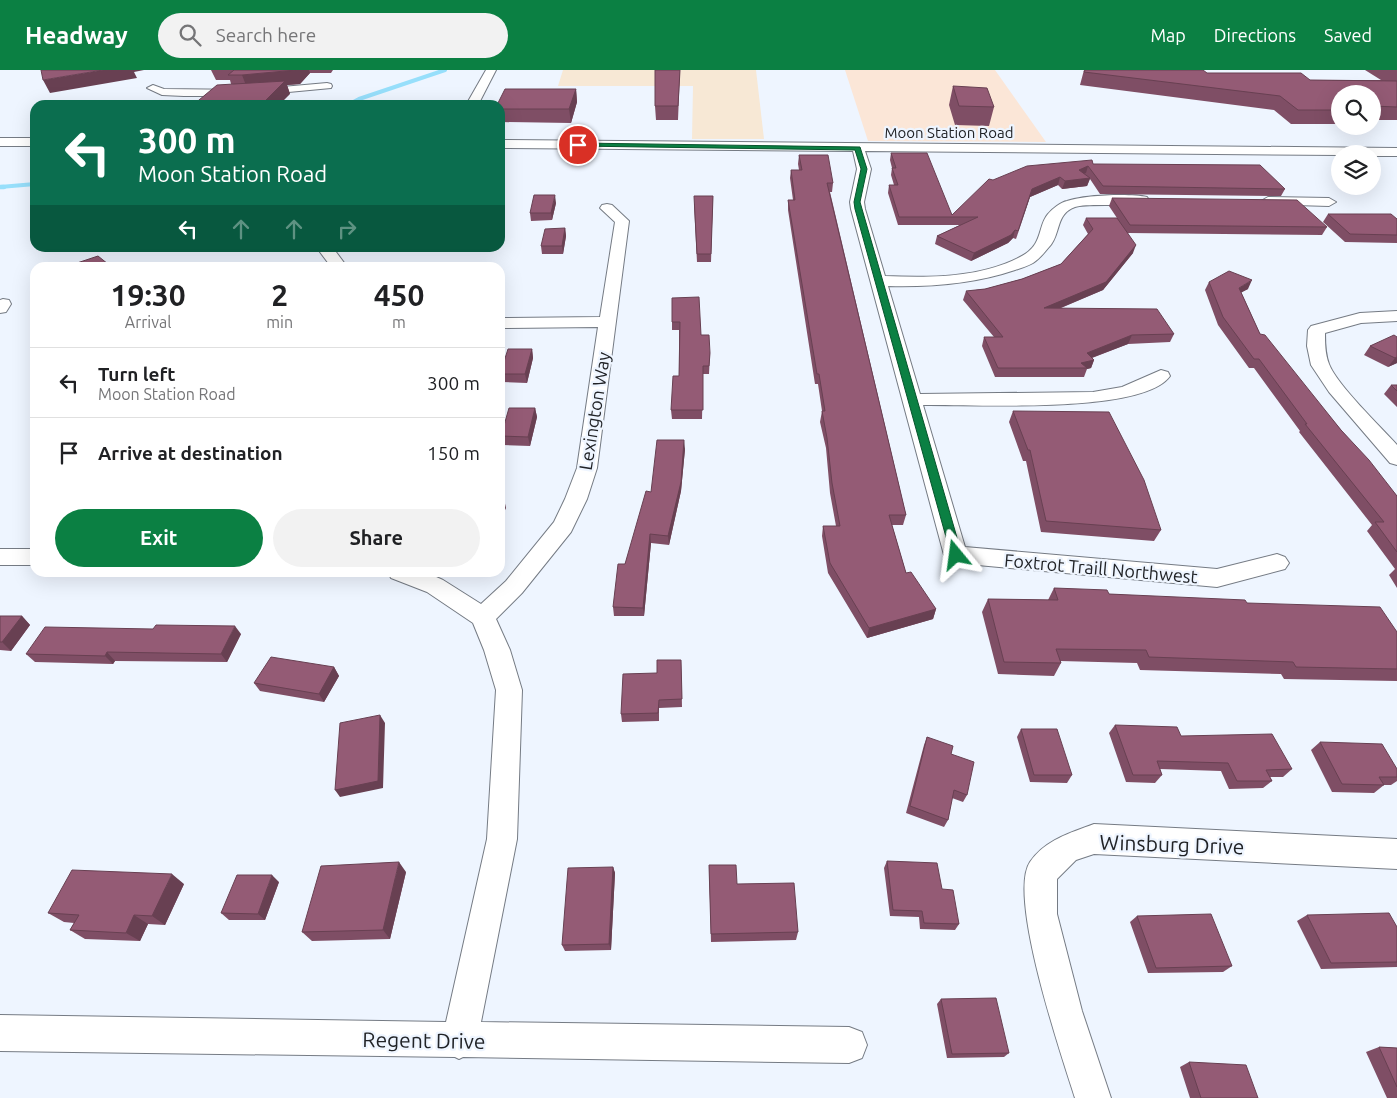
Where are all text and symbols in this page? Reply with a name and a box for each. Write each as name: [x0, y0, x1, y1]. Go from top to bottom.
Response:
search box: [158, 13, 508, 58]
icon: search: [176, 21, 204, 49]
text: Headway: [25, 22, 128, 49]
text: Search here: [216, 24, 316, 46]
text: Map: [1150, 25, 1186, 45]
text: Directions: [1214, 25, 1296, 45]
text: Saved: [1324, 25, 1372, 45]
map controls: [1331, 85, 1381, 195]
button: search: [1331, 85, 1381, 135]
icon: left: [55, 120, 120, 185]
text: 300 m: [138, 120, 236, 160]
pin: [557, 124, 599, 166]
street label: Moon Station Road: [885, 124, 1013, 141]
icon: arrive: [564, 131, 592, 159]
button: layers: [1331, 145, 1381, 195]
text: Moon Station Road: [138, 161, 327, 186]
icon: left: [174, 215, 202, 243]
icon: ahead: [227, 215, 255, 243]
icon: ahead: [280, 215, 308, 243]
icon: right: [333, 215, 361, 243]
text: 19:30: [111, 278, 186, 312]
text: 2: [271, 278, 288, 312]
text: 450: [374, 278, 424, 312]
text: Arrival: [125, 313, 171, 331]
text: min: [266, 313, 293, 331]
text: m: [392, 313, 406, 331]
street label: Lexington Way: [575, 350, 613, 472]
text: Turn left: [98, 363, 176, 385]
icon: left: [55, 369, 83, 397]
text: 300 m: [427, 372, 480, 394]
text: Moon Station Road: [98, 385, 236, 403]
icon: arrive: [55, 439, 83, 467]
text: Arrive at destination: [98, 442, 283, 464]
text: 150 m: [427, 442, 480, 464]
button: Exit: [55, 509, 263, 567]
button: Share: [273, 509, 480, 567]
position arrow: [929, 528, 981, 580]
street label: Foxtrot Traill Northwest: [1003, 550, 1199, 586]
street label: Winsburg Drive: [1099, 829, 1245, 859]
street label: Regent Drive: [362, 1027, 486, 1053]

